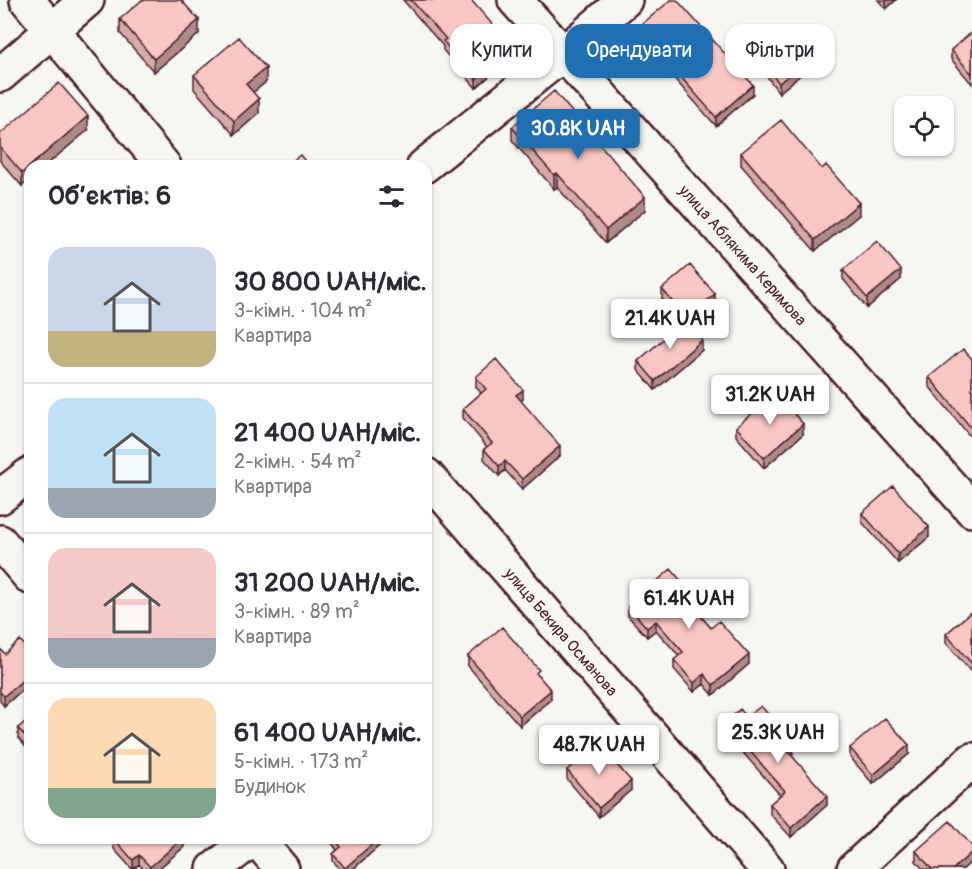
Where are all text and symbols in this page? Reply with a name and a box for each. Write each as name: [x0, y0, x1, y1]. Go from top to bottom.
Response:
chip: Купити: [450, 24, 553, 78]
chip: Орендувати: [565, 24, 713, 78]
chip: Фільтри: [725, 24, 835, 78]
map controls: [894, 96, 954, 156]
button: locate: [894, 96, 954, 156]
pin: 30.8K UAH: [509, 109, 647, 160]
text: 30.8K UAH: [531, 116, 625, 141]
text: Об’єктів: 6: [48, 180, 171, 212]
icon: filters: [375, 180, 408, 213]
street label: улица Аблякима Керимова: [674, 180, 811, 330]
text: 30 800 UAH/міс.: [234, 266, 427, 298]
icon: home: [96, 271, 168, 343]
text: 3-кімн. · 104 m²: [234, 298, 372, 323]
pin: 21.4K UAH: [601, 299, 739, 350]
text: 21.4K UAH: [625, 306, 715, 331]
text: Квартира: [234, 323, 312, 348]
pin: 31.2K UAH: [701, 375, 839, 426]
text: 31.2K UAH: [725, 382, 815, 407]
text: 21 400 UAH/міс.: [234, 417, 421, 449]
icon: home: [96, 422, 168, 494]
text: 2-кімн. · 54 m²: [234, 449, 362, 474]
text: Квартира: [234, 474, 312, 499]
street label: улица Бекира Османова: [499, 563, 622, 700]
text: 31 200 UAH/міс.: [234, 567, 421, 599]
icon: home: [96, 572, 168, 644]
pin: 61.4K UAH: [620, 579, 758, 630]
text: 61.4K UAH: [644, 586, 734, 611]
text: 3-кімн. · 89 m²: [234, 599, 360, 624]
text: Квартира: [234, 624, 312, 649]
pin: 25.3K UAH: [709, 713, 847, 764]
text: 61 400 UAH/міс.: [234, 717, 422, 749]
text: 25.3K UAH: [732, 720, 824, 745]
icon: home: [96, 722, 168, 794]
pin: 48.7K UAH: [530, 725, 668, 776]
text: 48.7K UAH: [553, 732, 645, 757]
text: 5-кімн. · 173 m²: [234, 749, 368, 774]
text: Будинок: [234, 774, 306, 799]

